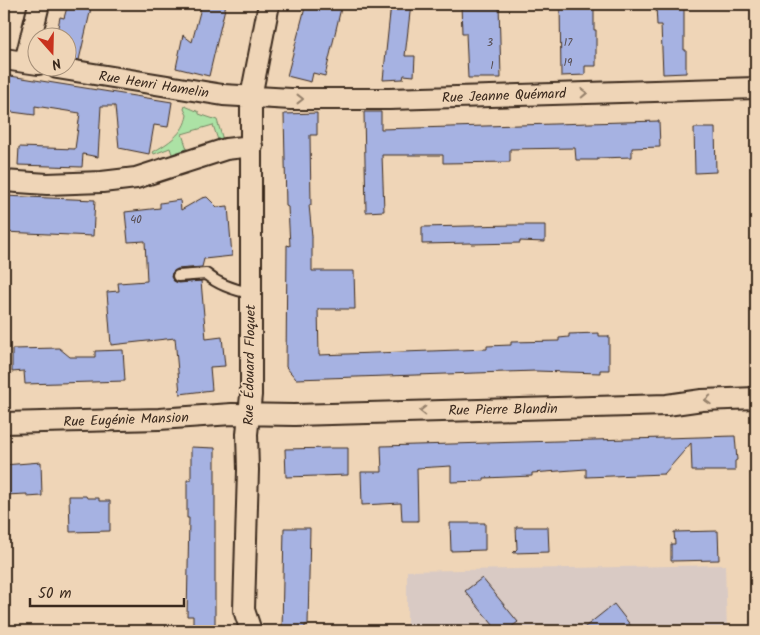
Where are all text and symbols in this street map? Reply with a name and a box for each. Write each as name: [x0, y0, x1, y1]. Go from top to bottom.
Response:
north arrow: [28, 28, 78, 78]
house number: 3: [487, 34, 493, 52]
house number: 17: [564, 34, 573, 52]
text: N: [48, 51, 64, 75]
house number: 19: [564, 54, 573, 72]
house number: 1: [490, 57, 494, 75]
street label: Rue Henri Hamelin: [97, 65, 210, 105]
street label: Rue Jeanne Quémard: [442, 83, 568, 109]
one-way arrow: [581, 88, 589, 98]
one-way arrow: [296, 94, 304, 104]
house number: 40: [130, 211, 142, 229]
street label: Rue Édouard Floquet: [238, 304, 262, 426]
one-way arrow: [703, 394, 711, 405]
street label: Rue Pierre Blandin: [448, 398, 558, 422]
one-way arrow: [419, 406, 426, 416]
street label: Rue Eugénie Mansion: [63, 407, 189, 433]
scale bar: [30, 575, 184, 607]
text: 50 m: [38, 582, 72, 606]

